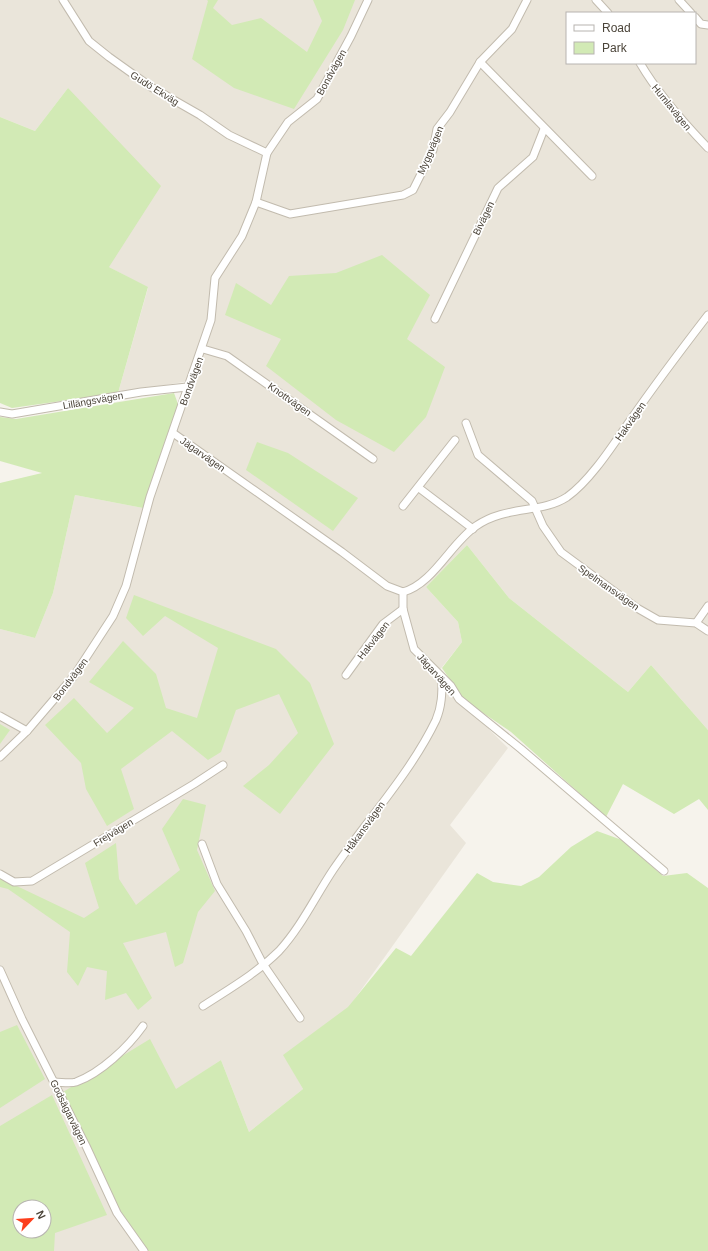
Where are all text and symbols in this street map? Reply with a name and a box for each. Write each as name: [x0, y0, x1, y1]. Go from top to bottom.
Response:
legend: [566, 12, 696, 64]
text: Road: [602, 21, 631, 35]
text: Park: [602, 41, 628, 55]
street label: Bondvägen: [314, 47, 349, 97]
street label: Gudö Ekväg: [128, 69, 181, 108]
street label: Humlavägen: [650, 82, 694, 133]
street label: Myggvägen: [415, 124, 446, 176]
street label: Bivägen: [471, 200, 496, 237]
street label: Bondvägen: [178, 356, 205, 407]
street label: Knottvägen: [266, 380, 314, 418]
street label: Lillängsvägen: [62, 390, 124, 411]
street label: Hakvägen: [613, 400, 648, 443]
street label: Jägarvägen: [178, 435, 227, 474]
street label: Spelmansvägen: [576, 562, 641, 612]
street label: Hakvägen: [355, 619, 392, 661]
street label: Jägarvägen: [415, 651, 458, 697]
street label: Bondvägen: [51, 656, 90, 703]
street label: Håkansvägen: [342, 799, 387, 855]
street label: Frejvägen: [91, 816, 135, 849]
street label: Godsägarvägen: [48, 1078, 89, 1147]
north arrow: [12, 1199, 52, 1239]
text: N: [34, 1209, 48, 1221]

